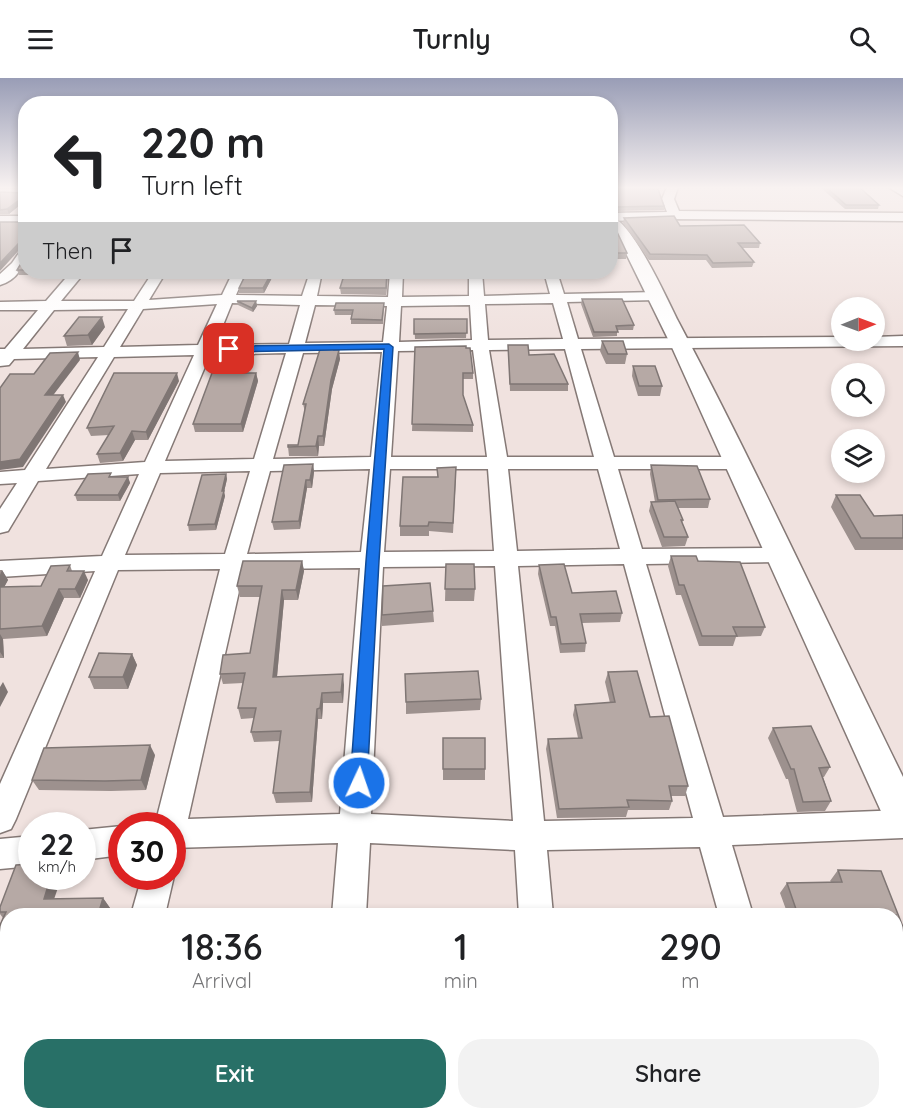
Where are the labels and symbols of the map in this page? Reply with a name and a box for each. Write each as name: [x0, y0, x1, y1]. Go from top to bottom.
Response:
north arrow: [831, 297, 885, 351]
pin: [203, 323, 254, 374]
position arrow: [327, 751, 391, 815]
speed limit sign: 30: [108, 812, 186, 890]

